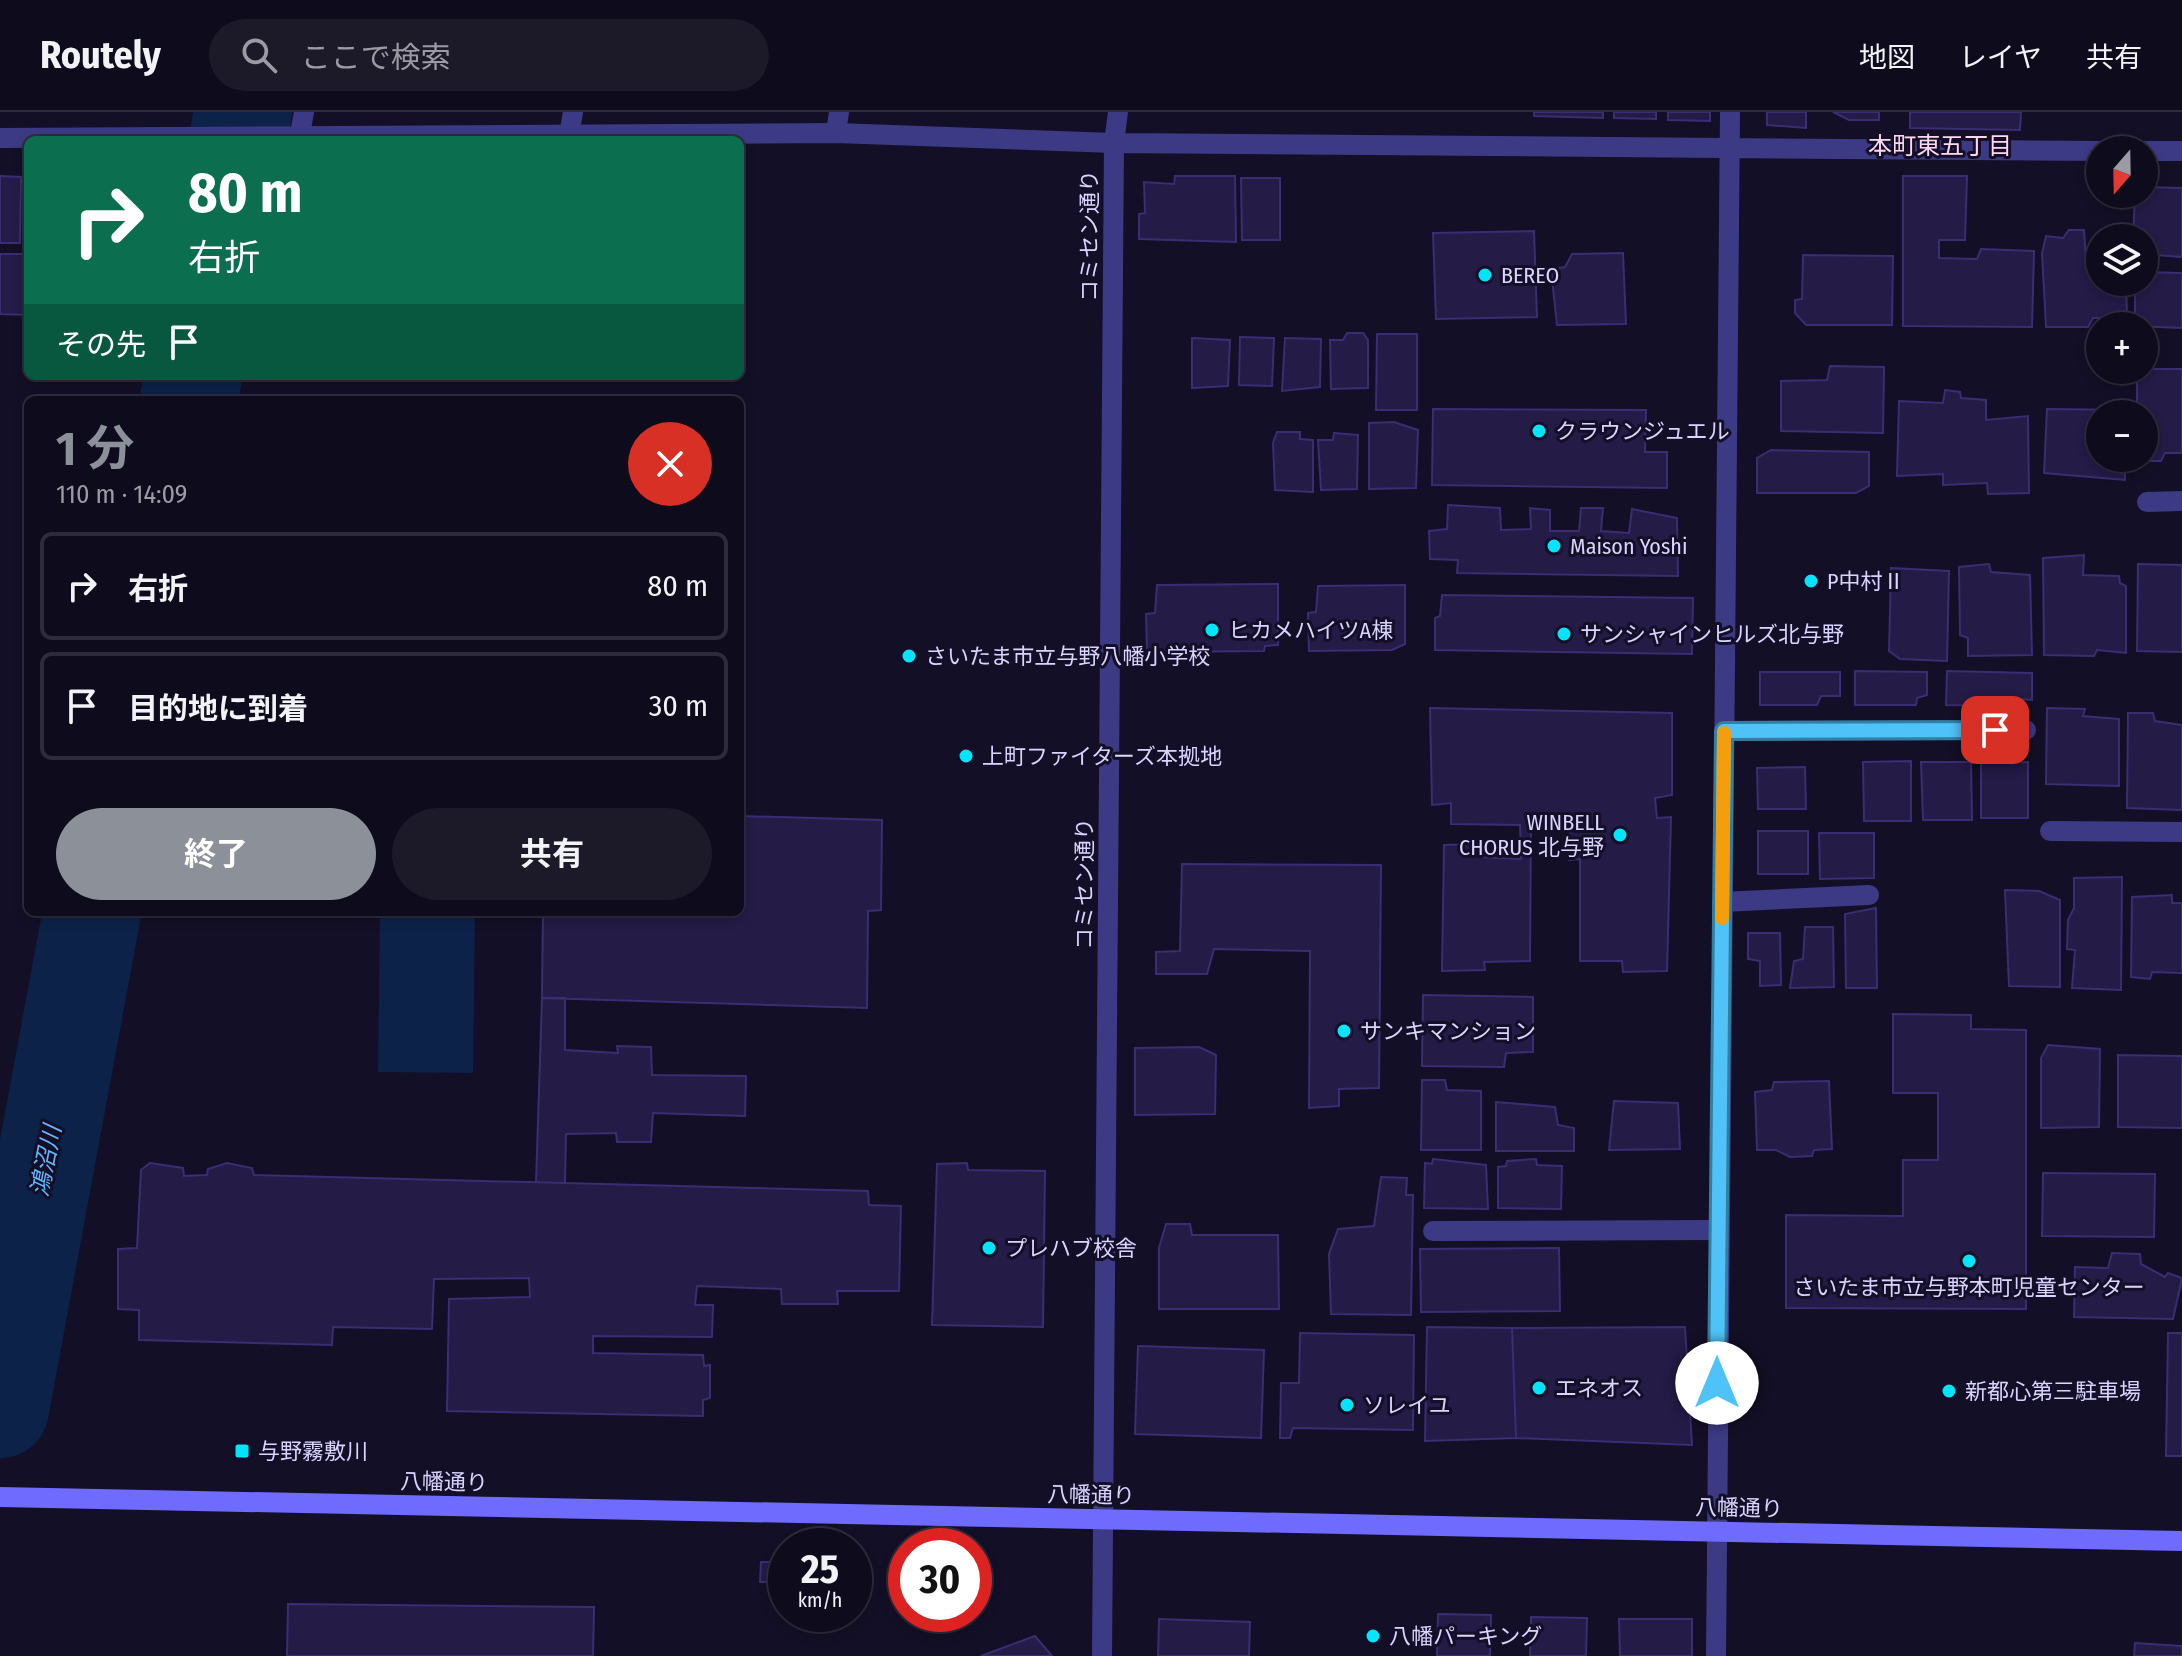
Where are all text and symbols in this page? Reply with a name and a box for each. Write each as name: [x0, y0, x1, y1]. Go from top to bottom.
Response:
search box: [209, 19, 769, 91]
text: Routely: [40, 32, 161, 78]
icon: search: [237, 33, 281, 77]
text: ここで検索: [301, 40, 451, 76]
text: 地図: [1859, 41, 1915, 74]
text: レイヤ: [1959, 41, 2042, 74]
text: 共有: [2086, 41, 2142, 74]
district label: 本町東五丁目: [1868, 132, 2012, 160]
north arrow: [2086, 136, 2158, 208]
map controls: [2086, 136, 2158, 472]
text: 80 m: [188, 160, 303, 227]
icon: right: [56, 168, 160, 272]
street label: コミセン通り: [1076, 170, 1103, 302]
button: layers: [2086, 224, 2158, 296]
text: 右折: [188, 236, 260, 280]
place label: BEREO: [1501, 262, 1559, 289]
marker: BEREO: [1476, 266, 1494, 284]
button: +: [2086, 312, 2158, 384]
icon: arrive: [162, 320, 206, 364]
text: その先: [56, 327, 146, 363]
button: −: [2086, 400, 2158, 472]
place label: クラウンジュエル: [1555, 418, 1729, 445]
text: 1 分: [56, 420, 134, 478]
button: close: [628, 422, 712, 506]
marker: クラウンジュエル: [1530, 422, 1548, 440]
text: 110 m · 14:09: [56, 479, 188, 510]
place label: Maison Yoshi: [1570, 533, 1687, 560]
marker: Maison Yoshi: [1545, 537, 1563, 555]
icon: right: [60, 564, 104, 608]
text: 80 m: [647, 568, 708, 604]
place label: P中村Ⅱ: [1827, 568, 1905, 595]
text: 右折: [128, 571, 188, 607]
marker: P中村Ⅱ: [1802, 572, 1820, 590]
place label: ヒカメハイツA棟: [1228, 617, 1393, 644]
marker: ヒカメハイツA棟: [1203, 621, 1221, 639]
place label: サンシャインヒルズ北与野: [1580, 621, 1844, 648]
marker: サンシャインヒルズ北与野: [1555, 625, 1573, 643]
place label: さいたま市立与野八幡小学校: [925, 643, 1210, 670]
marker: さいたま市立与野八幡小学校: [900, 647, 918, 665]
icon: arrive: [60, 684, 104, 728]
text: 30 m: [649, 688, 708, 724]
text: 目的地に到着: [128, 691, 308, 727]
pin: [1961, 696, 2029, 764]
icon: arrive: [1973, 708, 2017, 752]
place label: 上町ファイターズ本拠地: [982, 743, 1222, 770]
marker: 上町ファイターズ本拠地: [957, 747, 975, 765]
button: 終了: [56, 808, 376, 900]
button: 共有: [392, 808, 712, 900]
place label: WINBELL CHORUS 北与野: [1459, 809, 1604, 861]
street label: コミセン通り: [1071, 818, 1098, 950]
marker: WINBELL CHORUS 北与野: [1611, 826, 1629, 844]
place label: サンキマンション: [1360, 1018, 1536, 1045]
marker: サンキマンション: [1335, 1022, 1353, 1040]
water label: 鴻沼川: [25, 1120, 67, 1199]
place label: プレハブ校舎: [1005, 1235, 1137, 1262]
marker: プレハブ校舎: [980, 1239, 998, 1257]
marker: さいたま市立与野本町児童センター: [1960, 1252, 1978, 1270]
place label: さいたま市立与野本町児童センター: [1793, 1274, 2145, 1301]
position arrow: [1675, 1341, 1759, 1425]
place label: エネオス: [1555, 1375, 1643, 1402]
place label: 新都心第三駐車場: [1965, 1378, 2141, 1405]
marker: エネオス: [1530, 1379, 1548, 1397]
marker: 新都心第三駐車場: [1940, 1382, 1958, 1400]
place label: ソレイユ: [1363, 1392, 1451, 1419]
marker: ソレイユ: [1338, 1396, 1356, 1414]
place label: 与野霧敷川: [258, 1438, 368, 1465]
marker: 与野霧敷川: [233, 1442, 251, 1460]
street label: 八幡通り: [400, 1468, 488, 1496]
street label: 八幡通り: [1047, 1481, 1135, 1509]
street label: 八幡通り: [1695, 1494, 1783, 1522]
speed limit sign: 30: [888, 1528, 992, 1632]
text: 25: [801, 1546, 839, 1594]
text: km/h: [798, 1588, 842, 1612]
place label: 八幡パーキング: [1389, 1623, 1542, 1650]
marker: 八幡パーキング: [1364, 1627, 1382, 1645]

